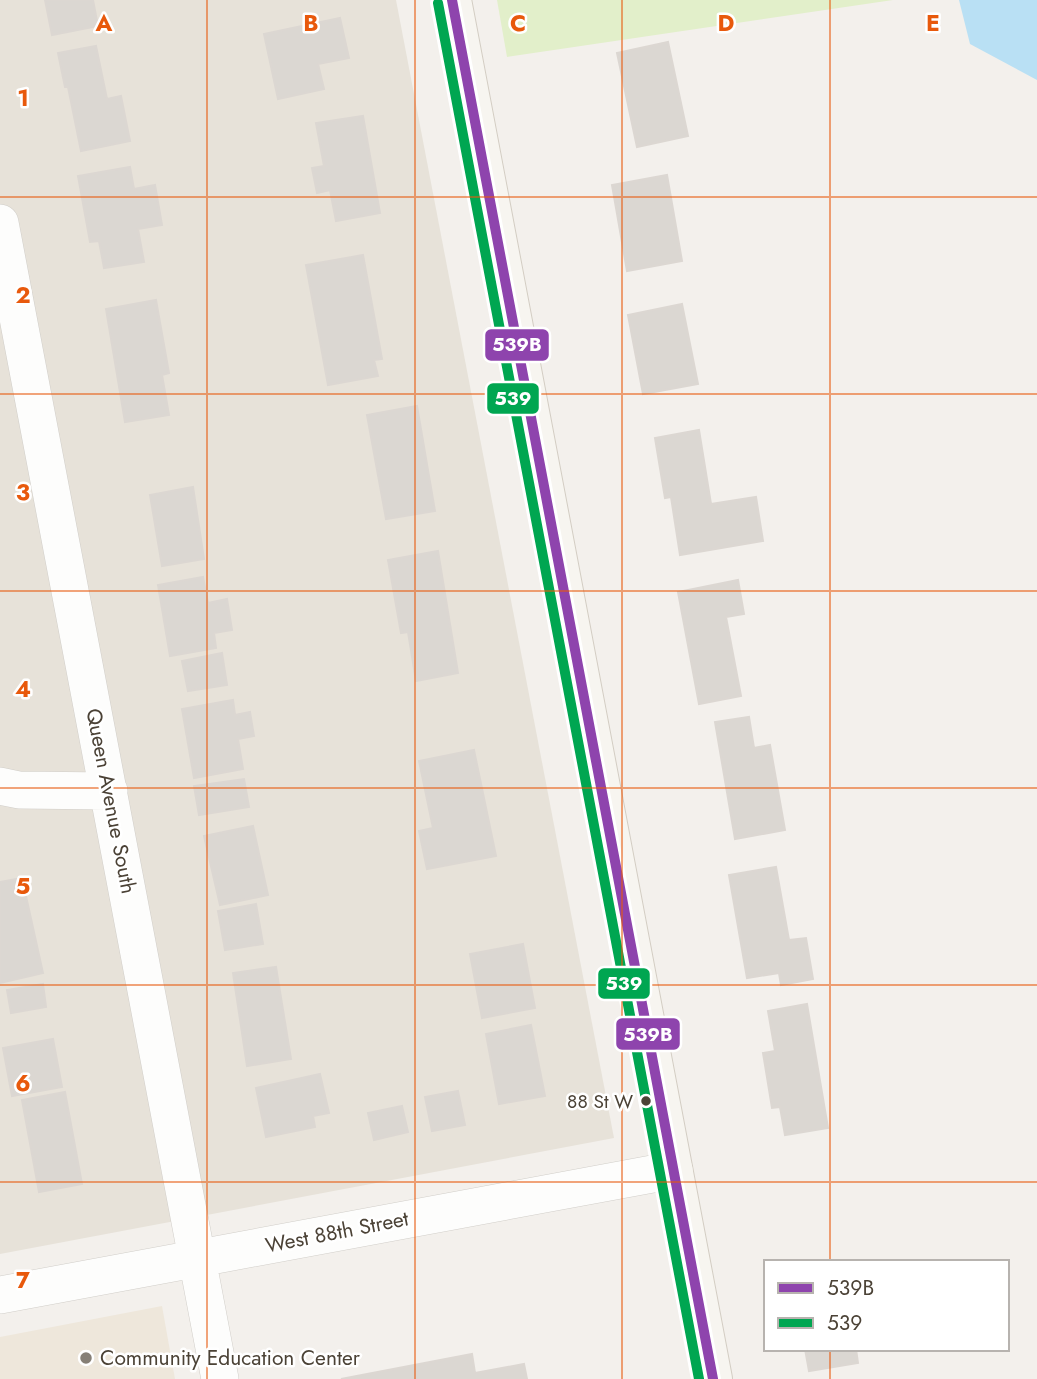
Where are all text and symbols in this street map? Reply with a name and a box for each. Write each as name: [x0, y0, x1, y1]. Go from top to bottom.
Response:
text: A: [95, 6, 113, 40]
text: B: [303, 6, 319, 40]
text: C: [510, 6, 526, 40]
text: D: [718, 6, 735, 40]
text: E: [926, 6, 940, 40]
text: 1: [17, 81, 29, 115]
text: 2: [15, 278, 31, 312]
line badge: 539B: [484, 328, 550, 362]
text: 539B: [492, 331, 542, 358]
line badge: 539: [486, 382, 540, 415]
text: 539: [495, 385, 531, 412]
text: 3: [16, 475, 30, 509]
text: 4: [15, 672, 31, 706]
street label: Queen Avenue South: [78, 706, 144, 896]
text: 5: [16, 869, 30, 903]
line badge: 539: [597, 967, 651, 1000]
text: 539: [606, 970, 642, 997]
line badge: 539B: [615, 1017, 681, 1051]
text: 539B: [623, 1021, 673, 1048]
text: 6: [15, 1066, 31, 1100]
place label: 88 St W: [567, 1088, 633, 1115]
marker: 88 St W: [639, 1094, 653, 1108]
street label: West 88th Street: [263, 1203, 411, 1261]
legend: [764, 1260, 1009, 1351]
text: 7: [16, 1263, 30, 1297]
text: 539B: [827, 1273, 874, 1303]
text: 539: [827, 1308, 862, 1338]
place label: Community Education Center: [100, 1343, 361, 1373]
marker: Community Education Center: [78, 1350, 94, 1366]

